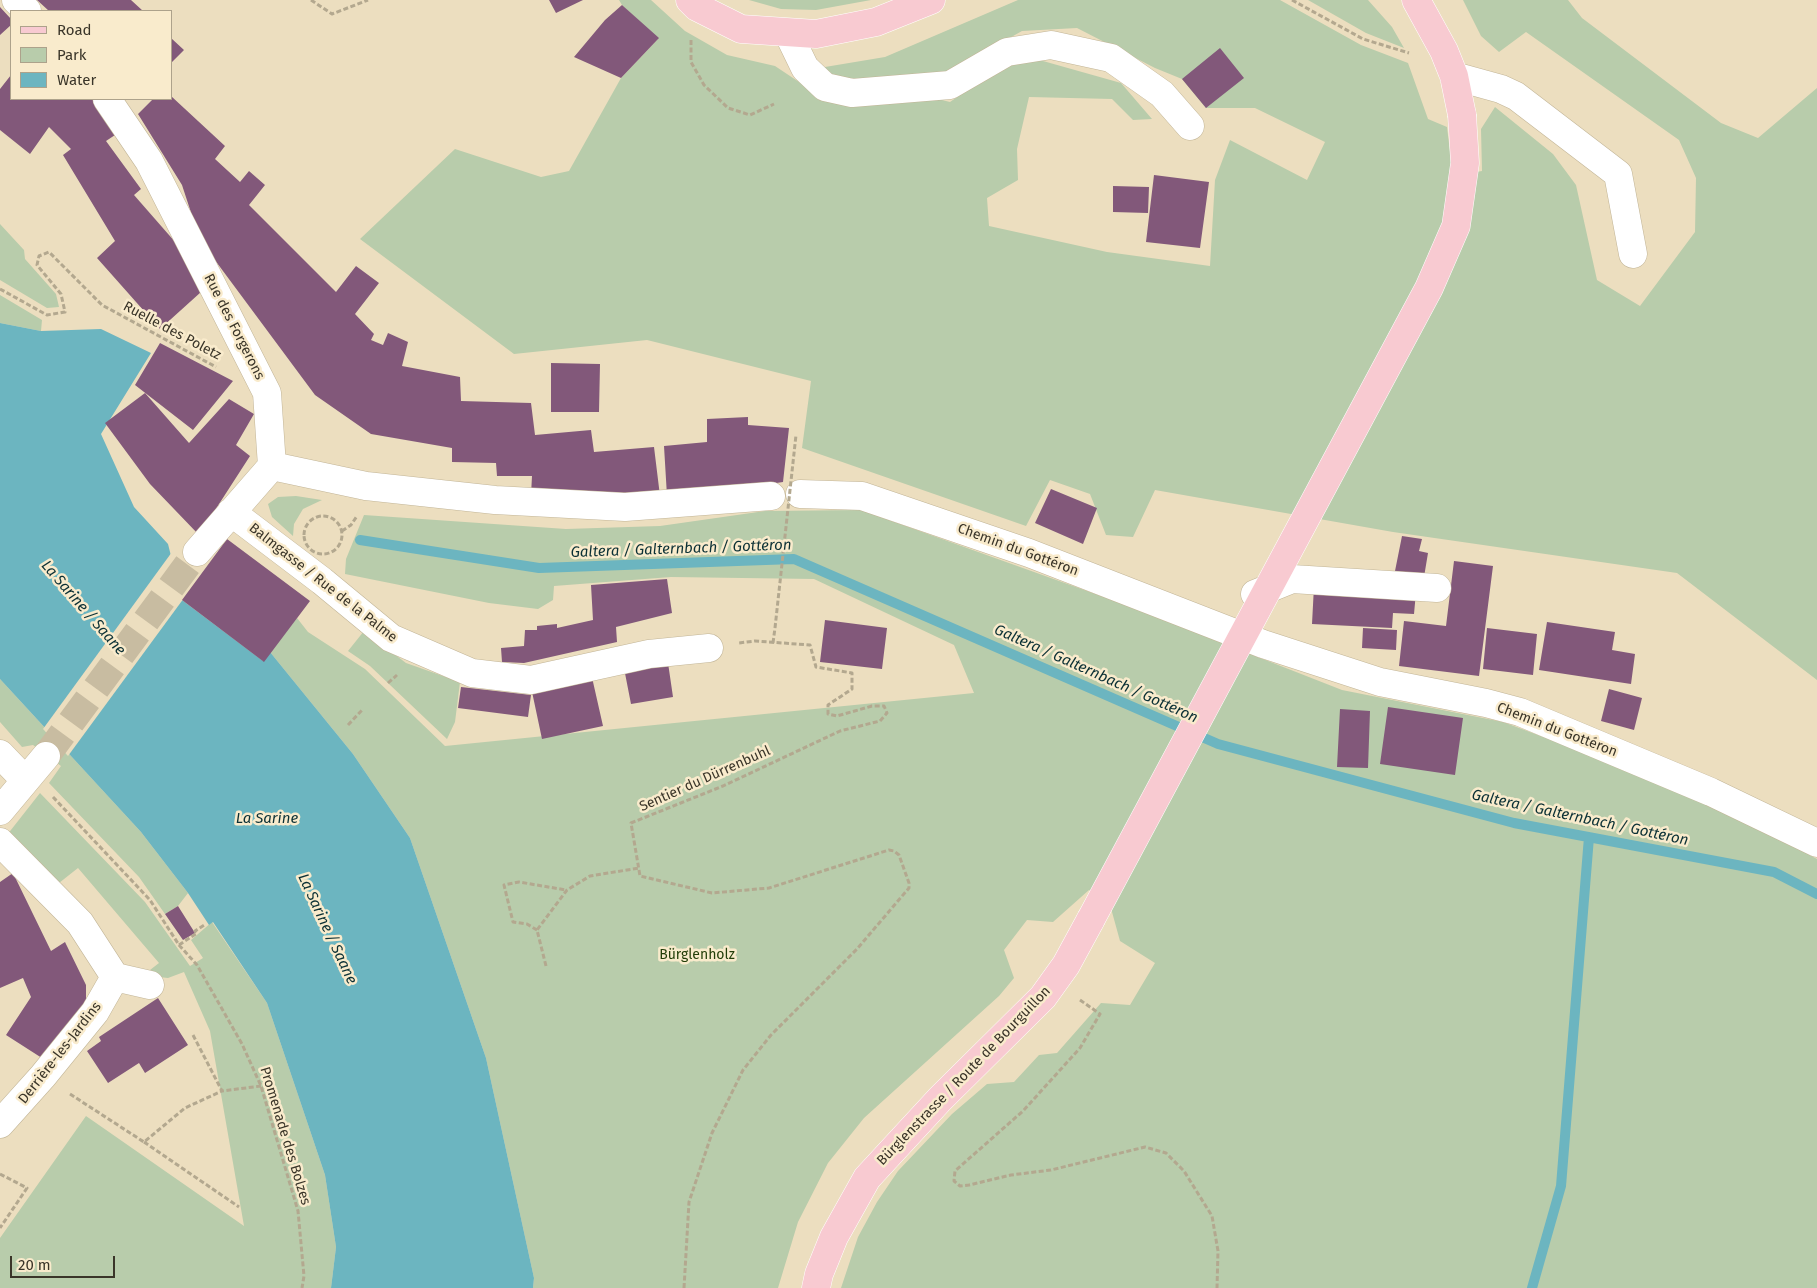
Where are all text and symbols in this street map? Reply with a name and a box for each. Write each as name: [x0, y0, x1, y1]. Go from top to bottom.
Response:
legend: [10, 10, 172, 100]
text: Road: [57, 21, 92, 39]
text: Park: [57, 46, 87, 64]
text: Water: [57, 71, 96, 89]
street label: Rue des Forgerons: [200, 271, 268, 383]
street label: Ruelle des Poletz: [120, 298, 224, 364]
street label: Balmgasse / Rue de la Palme: [246, 520, 400, 646]
street label: Chemin du Gottéron: [955, 520, 1081, 580]
water label: Galtera / Galternbach / Gottéron: [570, 536, 792, 562]
water label: La Sarine / Saane: [37, 557, 129, 659]
water label: Galtera / Galternbach / Gottéron: [991, 621, 1201, 727]
street label: Chemin du Gottéron: [1494, 699, 1620, 761]
street label: Sentier du Dürrenbuhl: [637, 743, 773, 815]
water label: Galtera / Galternbach / Gottéron: [1470, 786, 1690, 850]
water label: La Sarine: [236, 810, 298, 828]
water label: La Sarine / Saane: [294, 871, 360, 987]
park label: Bürglenholz: [659, 947, 735, 963]
street label: Bürglenstrasse / Route de Bourguillon: [874, 983, 1054, 1169]
street label: Derrière-les-Jardins: [15, 999, 105, 1107]
street label: Promenade des Bolzes: [256, 1065, 314, 1207]
scale bar: [12, 1246, 118, 1278]
text: 20 m: [18, 1256, 51, 1274]

